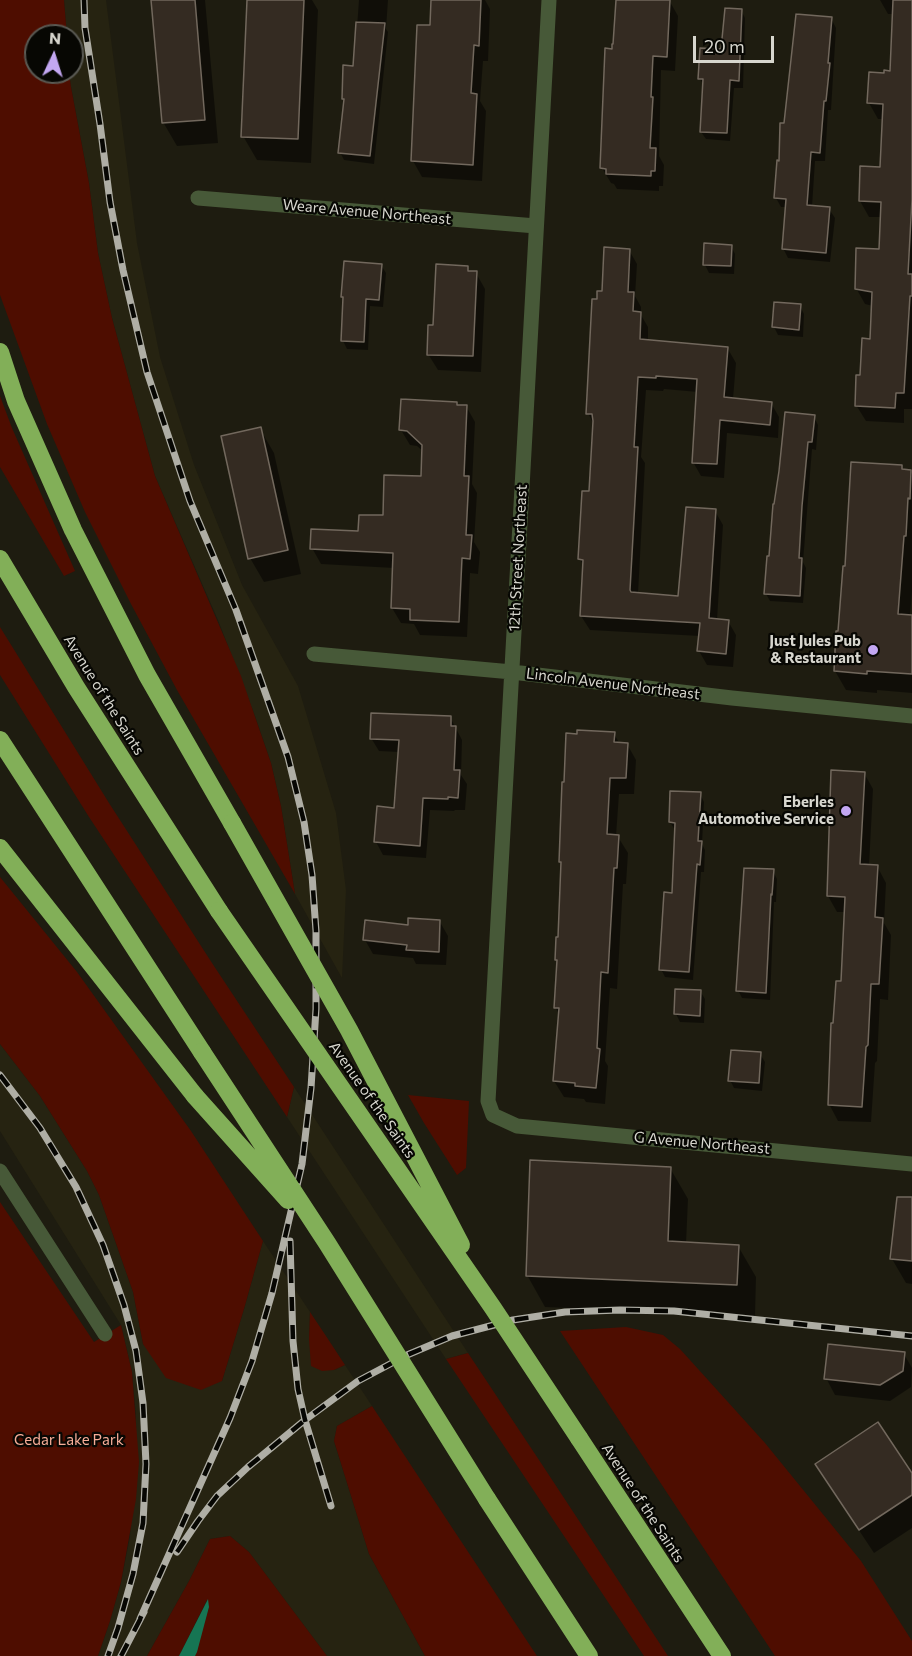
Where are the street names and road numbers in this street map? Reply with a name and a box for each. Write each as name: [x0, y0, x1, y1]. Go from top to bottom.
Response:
street label: Weare Avenue Northeast: [282, 196, 452, 228]
street label: 12th Street Northeast: [505, 484, 531, 632]
street label: Avenue of the Saints: [60, 632, 148, 758]
street label: Lincoln Avenue Northeast: [525, 664, 701, 704]
street label: Avenue of the Saints: [325, 1038, 419, 1162]
street label: G Avenue Northeast: [633, 1128, 771, 1158]
street label: Avenue of the Saints: [598, 1440, 688, 1566]

